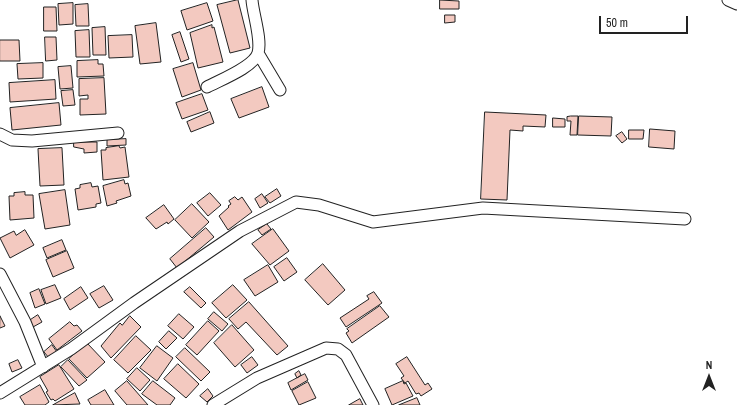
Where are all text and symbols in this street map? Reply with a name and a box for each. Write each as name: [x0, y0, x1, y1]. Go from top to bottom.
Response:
scale bar: [601, 8, 690, 34]
text: 50 m: [606, 15, 628, 31]
north arrow: [689, 357, 729, 397]
text: N: [706, 358, 712, 372]

